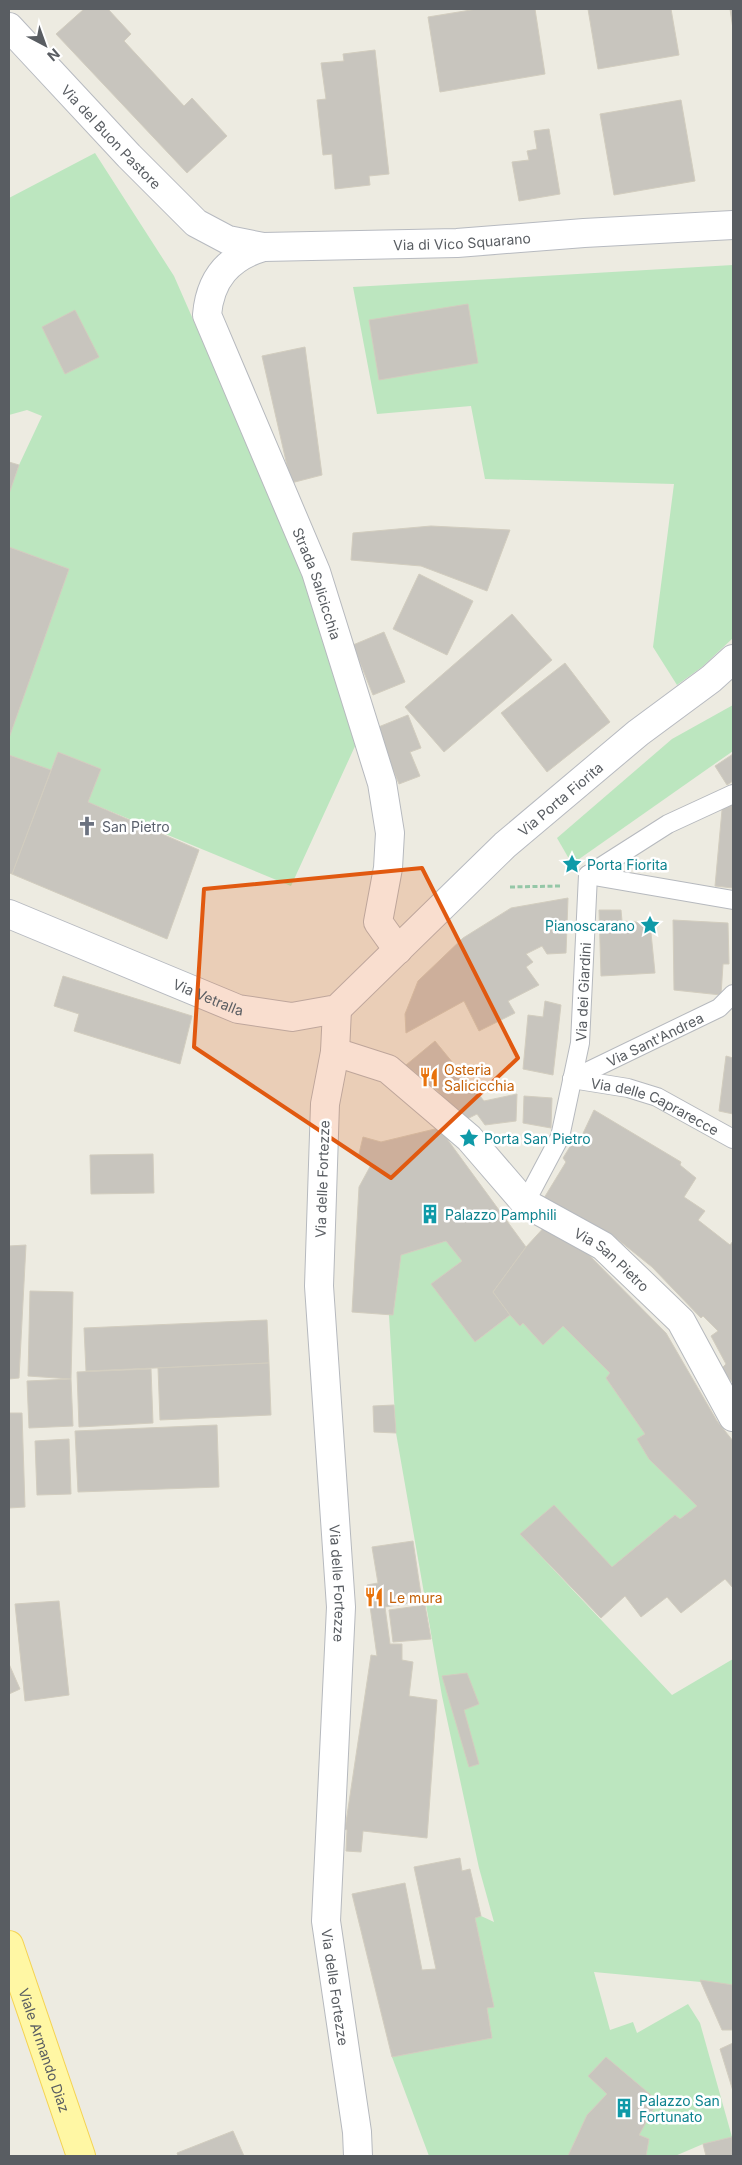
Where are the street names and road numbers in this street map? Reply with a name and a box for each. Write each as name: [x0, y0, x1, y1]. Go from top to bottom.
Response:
street label: Via del Buon Pastore: [58, 81, 165, 192]
street label: Via di Vico Squarano: [393, 229, 531, 253]
street label: Strada Salicicchia: [290, 525, 345, 641]
street label: Via Porta Fiorita: [514, 758, 606, 839]
street label: Via dei Giardini: [572, 942, 593, 1042]
street label: Via Vetralla: [171, 975, 244, 1018]
street label: Via Sant'Andrea: [604, 1008, 706, 1070]
street label: Via delle Caprarecce: [590, 1074, 722, 1138]
street label: Via delle Fortezze: [311, 1120, 333, 1238]
street label: Via San Pietro: [572, 1224, 653, 1295]
street label: Via delle Fortezze: [327, 1524, 350, 1643]
street label: Via delle Fortezze: [319, 1927, 353, 2047]
street label: Viale Armando Diaz: [16, 1986, 74, 2114]

